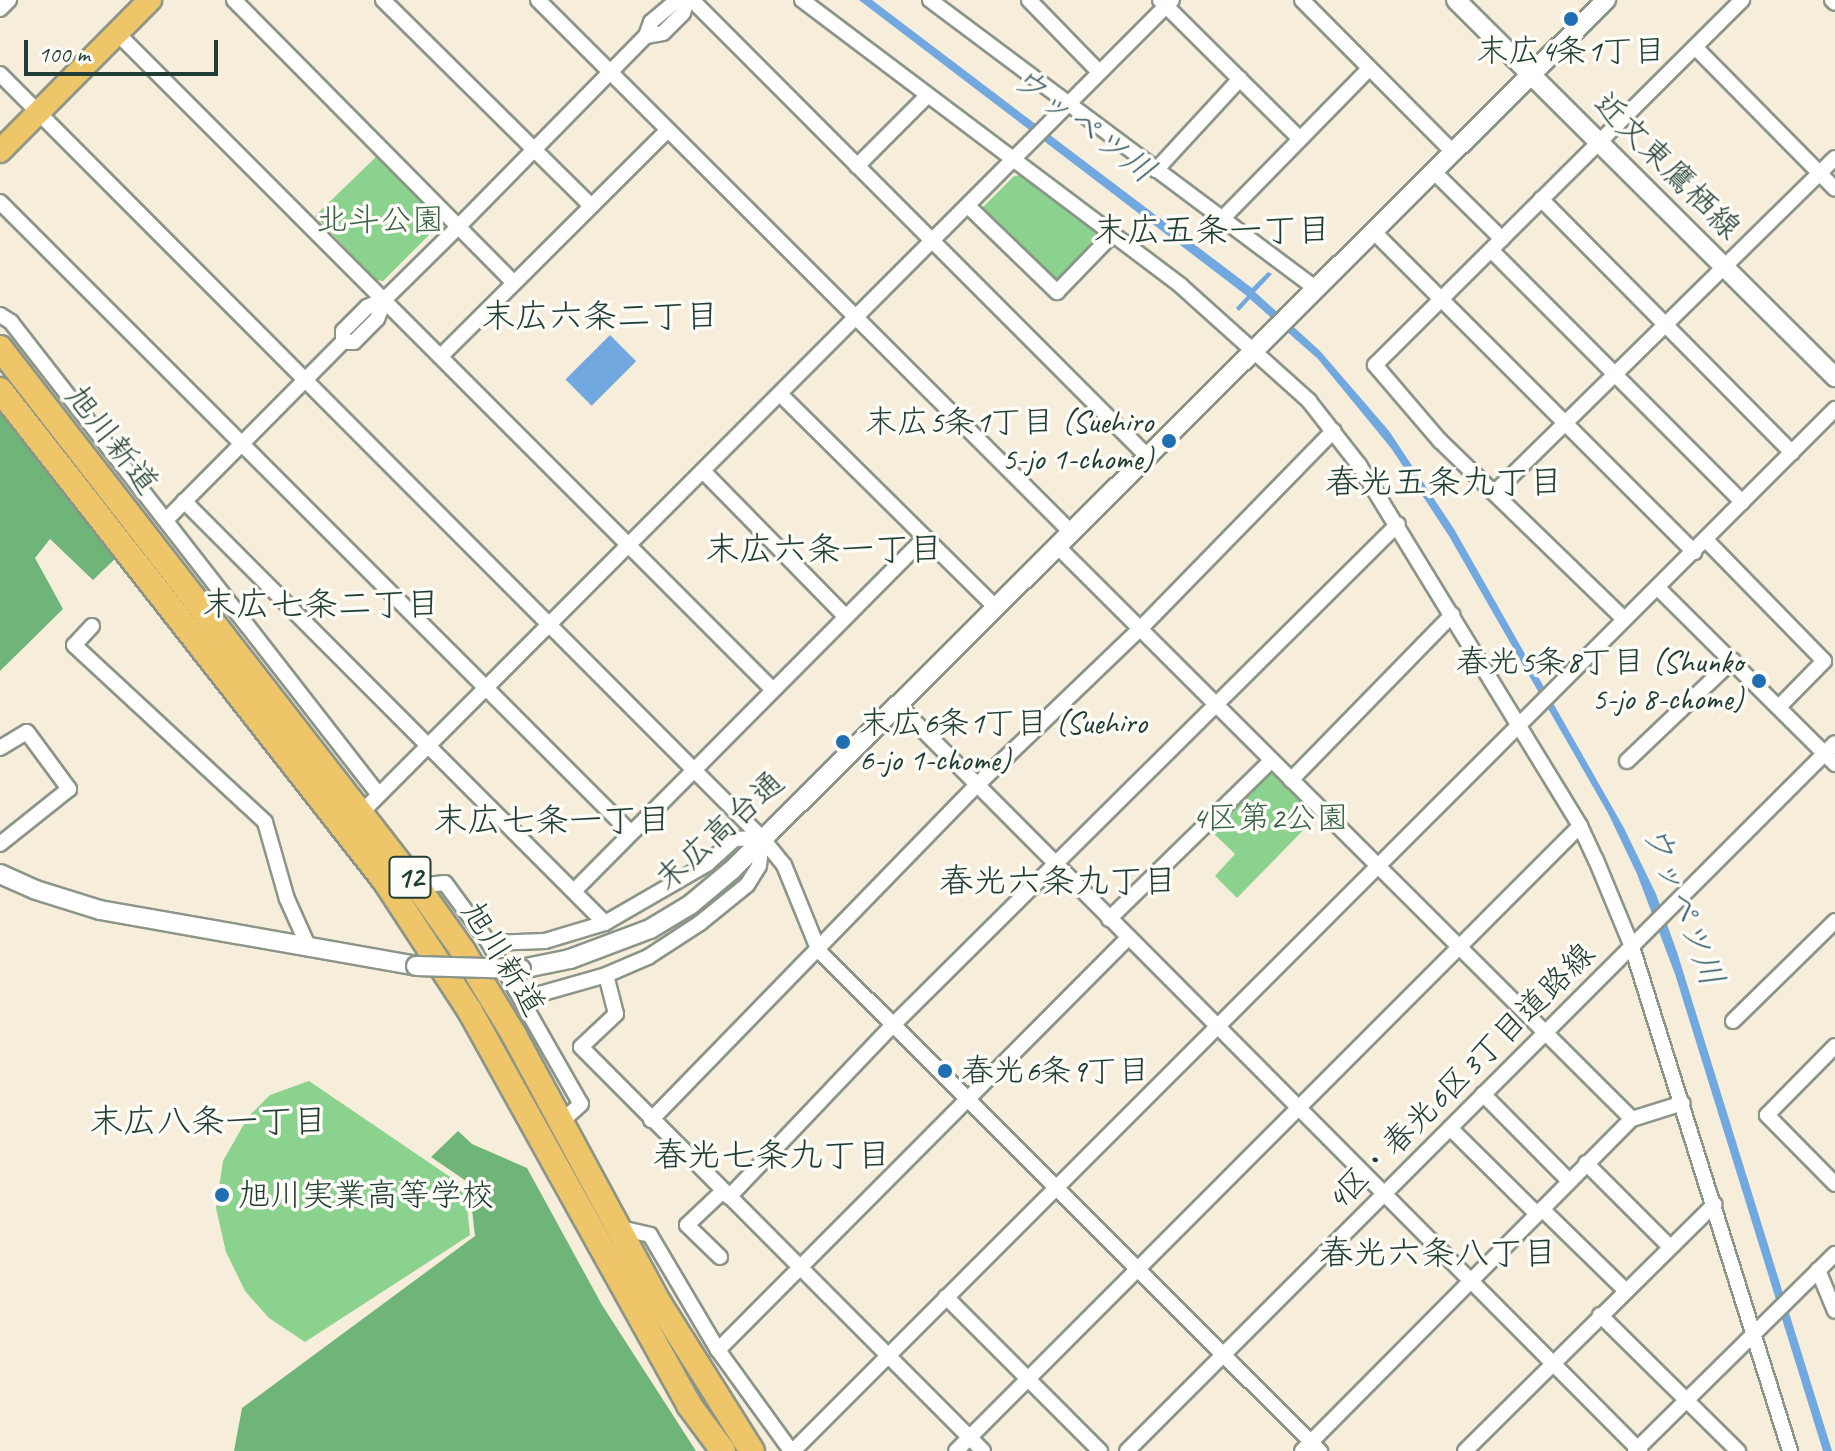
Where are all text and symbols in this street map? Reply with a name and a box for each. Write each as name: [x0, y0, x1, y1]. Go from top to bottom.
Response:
marker: 末広4条1丁目: [1562, 10, 1580, 28]
scale bar: [28, 24, 222, 74]
place label: 末広4条1丁目: [1477, 32, 1665, 70]
text: 100 m: [38, 39, 90, 69]
water label: ウッペツ川: [1004, 57, 1164, 191]
street label: 近文東鷹栖線: [1586, 85, 1748, 247]
park label: 北斗公園: [316, 201, 444, 239]
district label: 末広五条一丁目: [1093, 210, 1331, 250]
district label: 末広六条二丁目: [481, 296, 719, 336]
street label: 旭川新道: [57, 378, 167, 502]
place label: 末広5条1丁目 (Suehiro 5-jo 1-chome): [865, 404, 1153, 479]
marker: 末広5条1丁目 (Suehiro 5-jo 1-chome): [1160, 432, 1178, 450]
district label: 春光五条九丁目: [1325, 462, 1563, 502]
district label: 末広六条一丁目: [705, 529, 943, 569]
district label: 末広七条二丁目: [202, 584, 440, 624]
place label: 春光5条8丁目 (Shunko 5-jo 8-chome): [1456, 644, 1743, 719]
marker: 春光5条8丁目 (Shunko 5-jo 8-chome): [1750, 672, 1768, 690]
place label: 末広6条1丁目 (Suehiro 6-jo 1-chome): [859, 705, 1147, 780]
marker: 末広6条1丁目 (Suehiro 6-jo 1-chome): [834, 733, 852, 751]
street label: 末広高台通: [648, 763, 792, 899]
park label: 4区第2公園: [1192, 799, 1348, 837]
district label: 末広七条一丁目: [433, 800, 671, 840]
water label: ウッペツ川: [1634, 818, 1734, 992]
road number: 12: [388, 851, 432, 903]
district label: 春光六条九丁目: [939, 861, 1177, 901]
street label: 旭川新道: [453, 895, 553, 1023]
street label: 4区・春光6区3丁目道路線: [1319, 935, 1603, 1219]
place label: 春光6条9丁目: [961, 1052, 1150, 1090]
marker: 春光6条9丁目: [936, 1062, 954, 1080]
district label: 末広八条一丁目: [89, 1101, 327, 1141]
district label: 春光七条九丁目: [653, 1135, 891, 1175]
place label: 旭川実業高等学校: [238, 1176, 494, 1214]
marker: 旭川実業高等学校: [213, 1186, 231, 1204]
district label: 春光六条八丁目: [1319, 1233, 1557, 1273]

